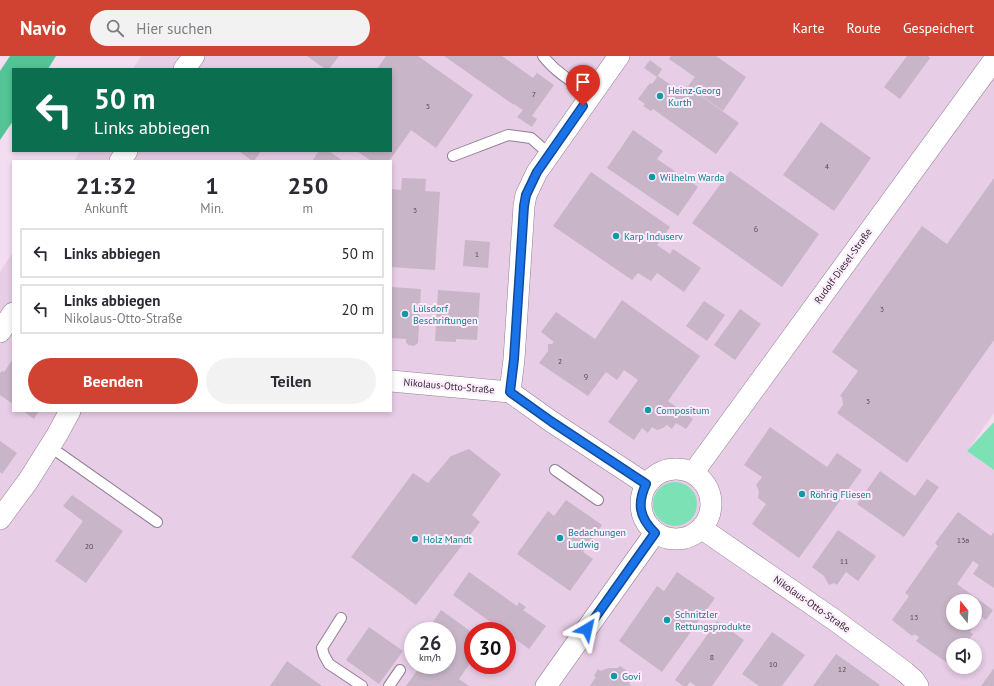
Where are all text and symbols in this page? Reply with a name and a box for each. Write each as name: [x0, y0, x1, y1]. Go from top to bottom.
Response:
search box: [90, 10, 370, 46]
text: Navio: [20, 16, 66, 40]
icon: search: [104, 17, 126, 39]
text: Hier suchen: [136, 19, 212, 38]
text: Karte: [793, 19, 825, 37]
text: Route: [847, 19, 881, 37]
text: Gespeichert: [903, 19, 974, 37]
pin: [566, 65, 600, 106]
icon: arrive: [572, 71, 594, 93]
text: 50 m: [94, 80, 155, 117]
icon: left: [28, 84, 80, 136]
place label: Heinz-Georg Kurth: [668, 84, 721, 109]
house number: 7: [532, 89, 536, 99]
marker: Heinz-Georg Kurth: [655, 91, 665, 101]
house number: 5: [426, 101, 430, 111]
text: Links abbiegen: [94, 116, 210, 139]
house number: 4: [825, 161, 830, 171]
text: 21:32: [76, 170, 137, 201]
text: 1: [205, 170, 219, 201]
text: 250: [287, 170, 328, 201]
place label: Wilhelm Warda: [660, 171, 725, 184]
marker: Wilhelm Warda: [647, 172, 657, 182]
text: Ankunft: [84, 200, 128, 217]
text: Min.: [200, 200, 224, 217]
text: m: [303, 200, 313, 217]
house number: 3: [413, 205, 417, 215]
house number: 6: [754, 224, 758, 234]
street label: Rudolf-Diesel-Straße: [811, 226, 875, 306]
place label: Karp Induserv: [624, 230, 683, 243]
marker: Karp Induserv: [611, 231, 621, 241]
icon: left: [30, 242, 52, 264]
text: Links abbiegen: [64, 244, 160, 263]
text: 50 m: [341, 244, 374, 263]
house number: 1: [475, 249, 479, 259]
text: Links abbiegen: [64, 291, 160, 310]
icon: left: [30, 298, 52, 320]
text: 20 m: [341, 300, 374, 319]
place label: Lülsdorf Beschriftungen: [413, 302, 477, 327]
house number: 3: [880, 304, 884, 314]
marker: Lülsdorf Beschriftungen: [400, 309, 410, 319]
text: Nikolaus-Otto-Straße: [64, 310, 182, 327]
house number: 2: [558, 356, 562, 366]
button: Beenden: [28, 358, 198, 404]
button: Teilen: [206, 358, 376, 404]
house number: 9: [584, 371, 588, 381]
street label: Nikolaus-Otto-Straße: [403, 376, 495, 396]
house number: 3: [866, 396, 870, 406]
place label: Compositum: [656, 404, 709, 417]
marker: Compositum: [643, 405, 653, 415]
place label: Röhrig Fliesen: [810, 488, 871, 501]
marker: Röhrig Fliesen: [797, 489, 807, 499]
place label: Bedachungen Ludwig: [568, 526, 626, 551]
place label: Holz Mandt: [423, 533, 473, 546]
marker: Bedachungen Ludwig: [555, 533, 565, 543]
marker: Holz Mandt: [410, 534, 420, 544]
house number: 13a: [957, 535, 969, 545]
house number: 20: [85, 541, 94, 551]
house number: 11: [840, 556, 848, 566]
street label: Nikolaus-Otto-Straße: [771, 573, 853, 635]
north arrow: [946, 594, 982, 630]
map controls: [946, 594, 982, 674]
position arrow: [566, 608, 608, 650]
place label: Schnitzler Rettungsprodukte: [675, 608, 751, 633]
house number: 13: [910, 612, 918, 622]
marker: Schnitzler Rettungsprodukte: [662, 615, 672, 625]
speed limit sign: 30: [464, 622, 516, 674]
text: 26: [419, 630, 441, 656]
button: sound: [946, 638, 982, 674]
text: km/h: [419, 651, 441, 664]
house number: 8: [710, 652, 714, 662]
house number: 10: [769, 659, 778, 669]
house number: 12: [838, 664, 846, 674]
place label: Govi: [622, 670, 641, 683]
marker: Govi: [609, 671, 619, 681]

